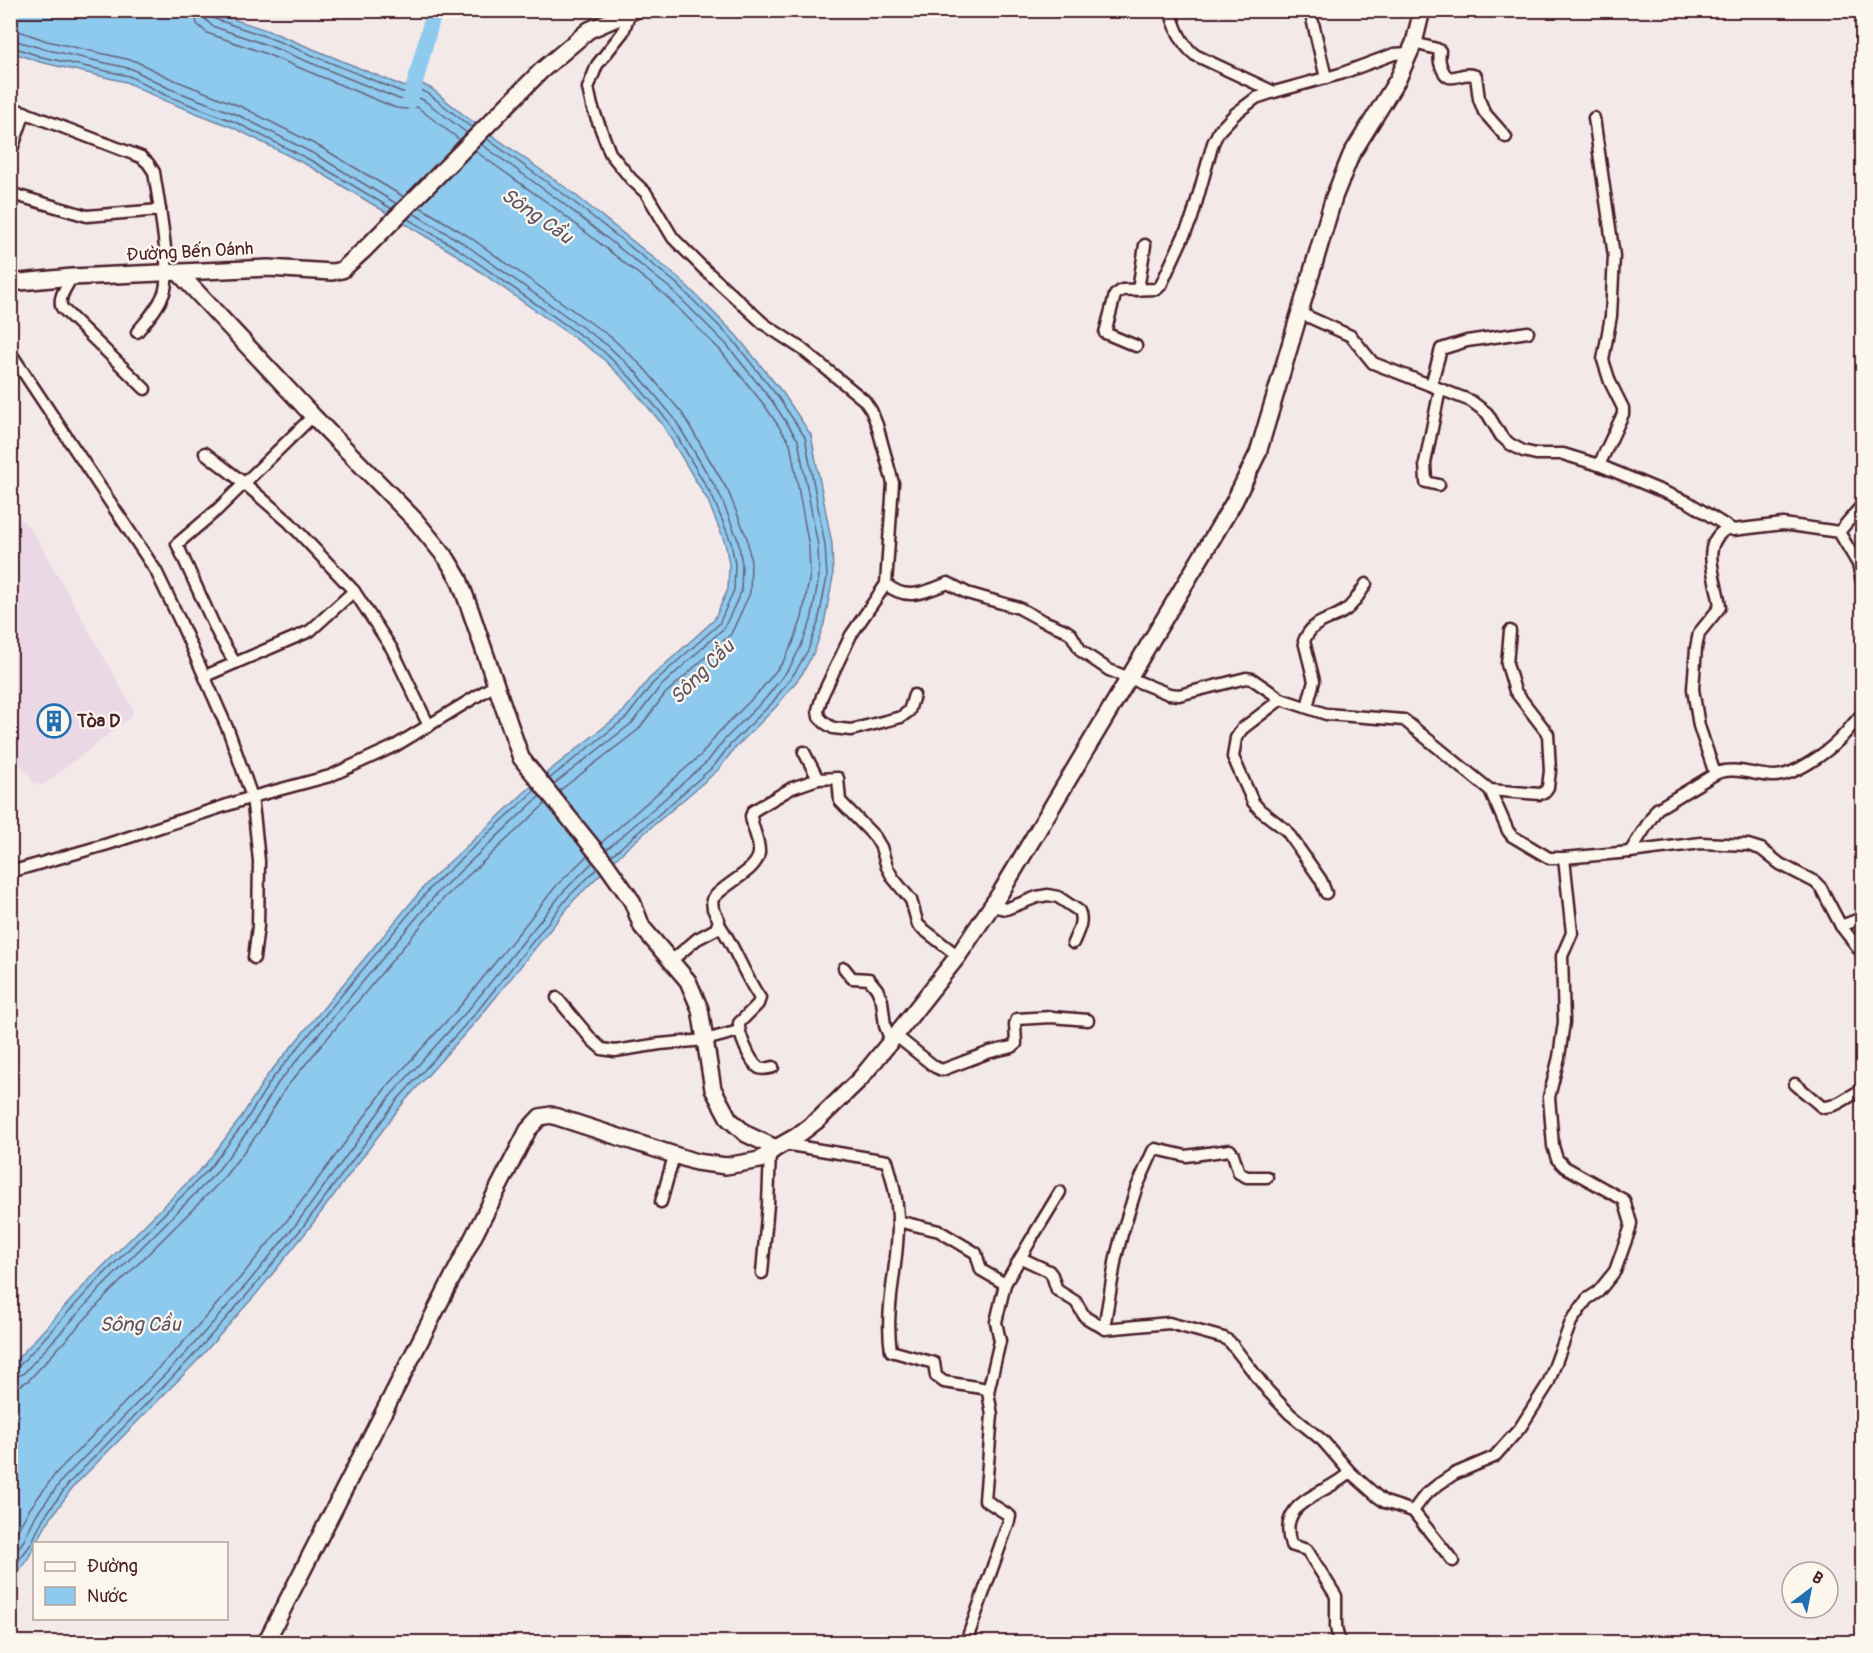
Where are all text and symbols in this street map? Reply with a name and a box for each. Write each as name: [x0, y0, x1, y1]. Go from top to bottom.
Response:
water label: Sông Cầu: [497, 183, 579, 251]
street label: Đường Bến Oánh: [126, 237, 254, 267]
water label: Sông Cầu: [665, 633, 741, 709]
building icon: Tòa D: [36, 703, 72, 739]
place label: Tòa D: [76, 710, 120, 733]
water label: Sông Cầu: [99, 1312, 182, 1337]
legend: [33, 1542, 228, 1620]
text: Đường: [87, 1555, 138, 1578]
north arrow: [1780, 1560, 1840, 1620]
text: B: [1808, 1567, 1827, 1589]
text: Nước: [87, 1585, 128, 1608]

